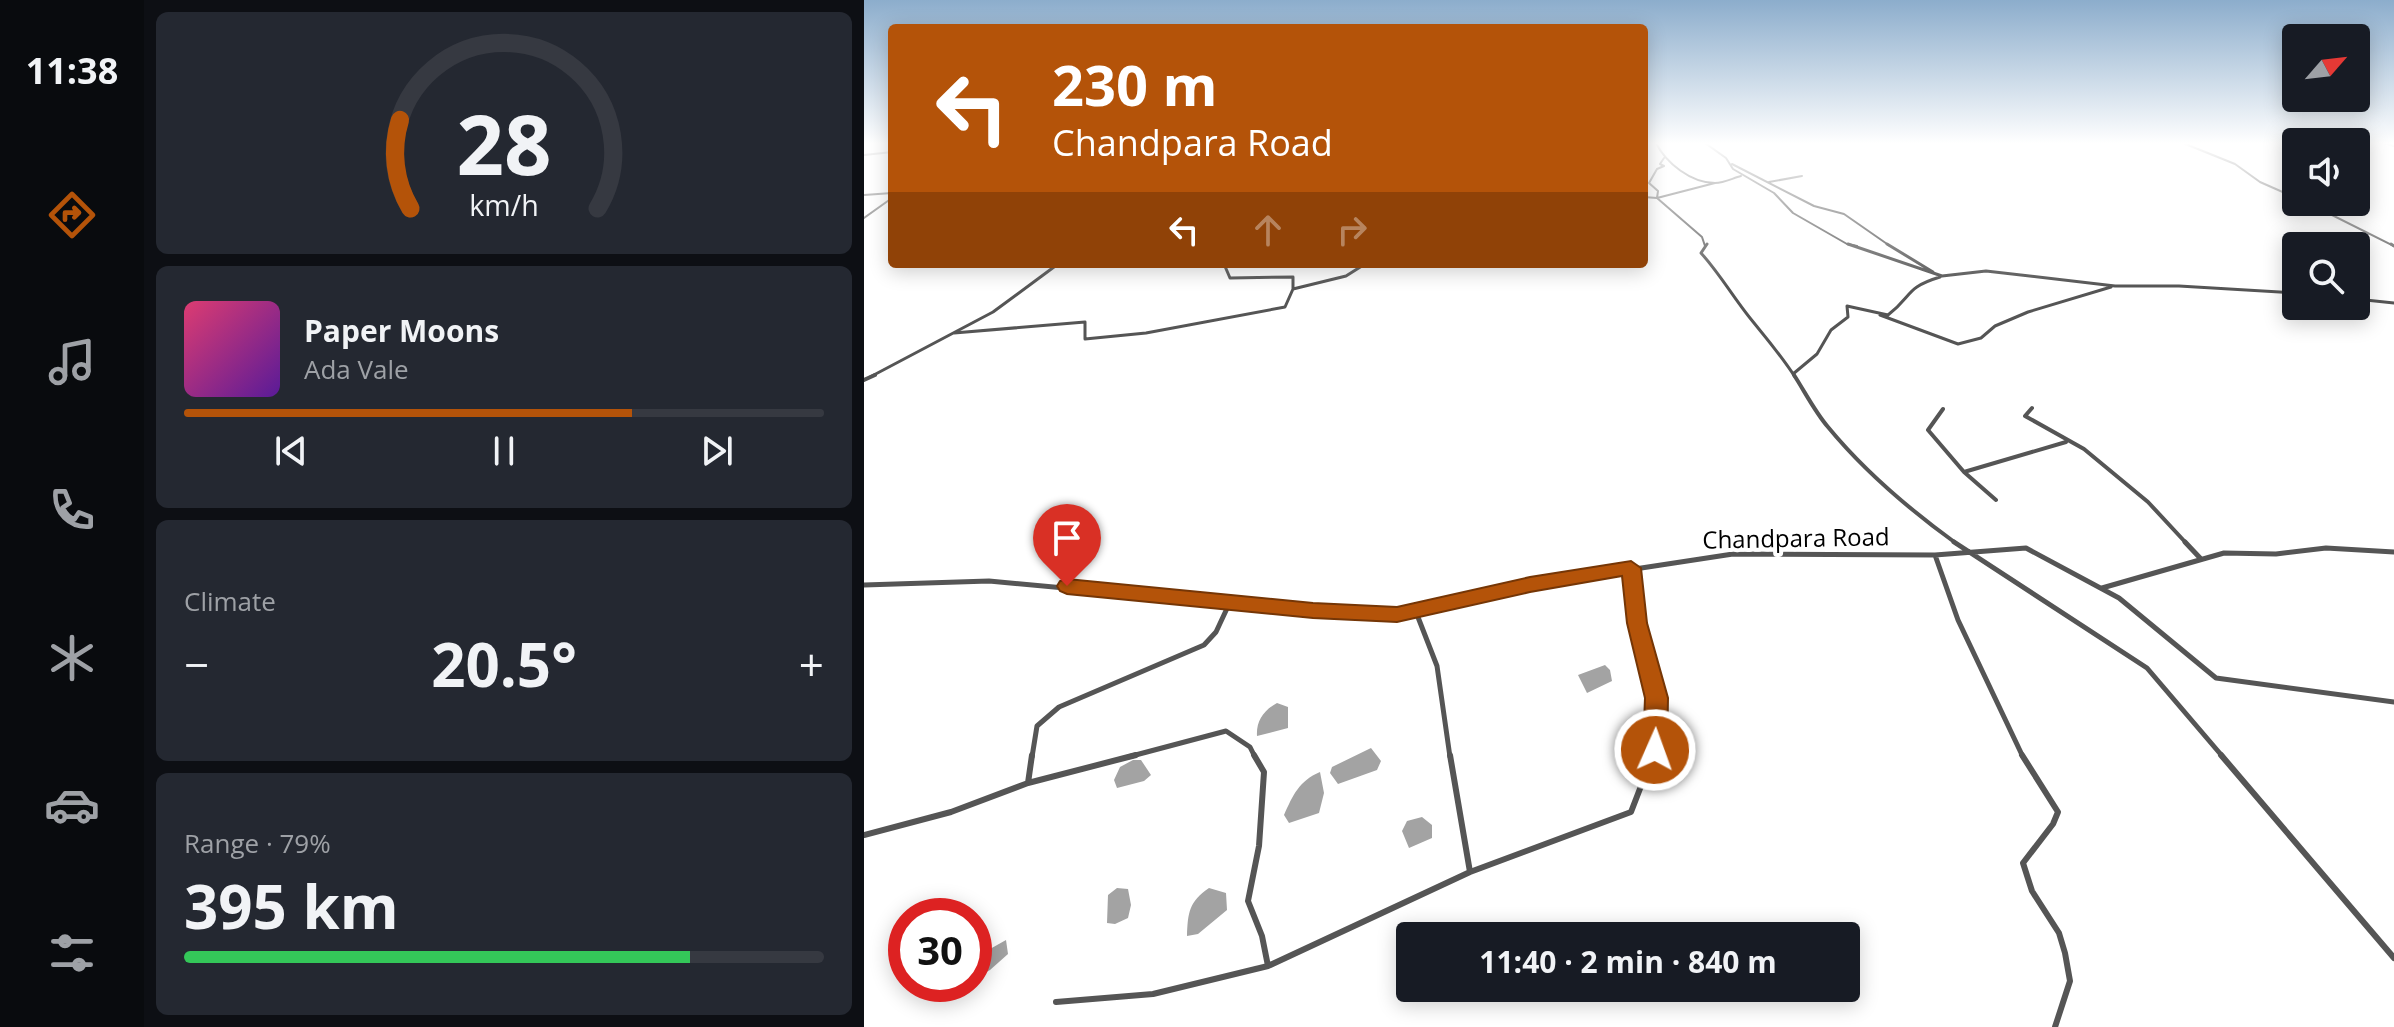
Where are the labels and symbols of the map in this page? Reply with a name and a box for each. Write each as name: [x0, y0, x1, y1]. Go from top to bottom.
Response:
north arrow: [2282, 24, 2370, 112]
pin: [1033, 504, 1101, 586]
street label: Chandpara Road: [1702, 519, 1890, 556]
position arrow: [1613, 708, 1697, 792]
speed limit sign: 30: [888, 898, 992, 1002]

